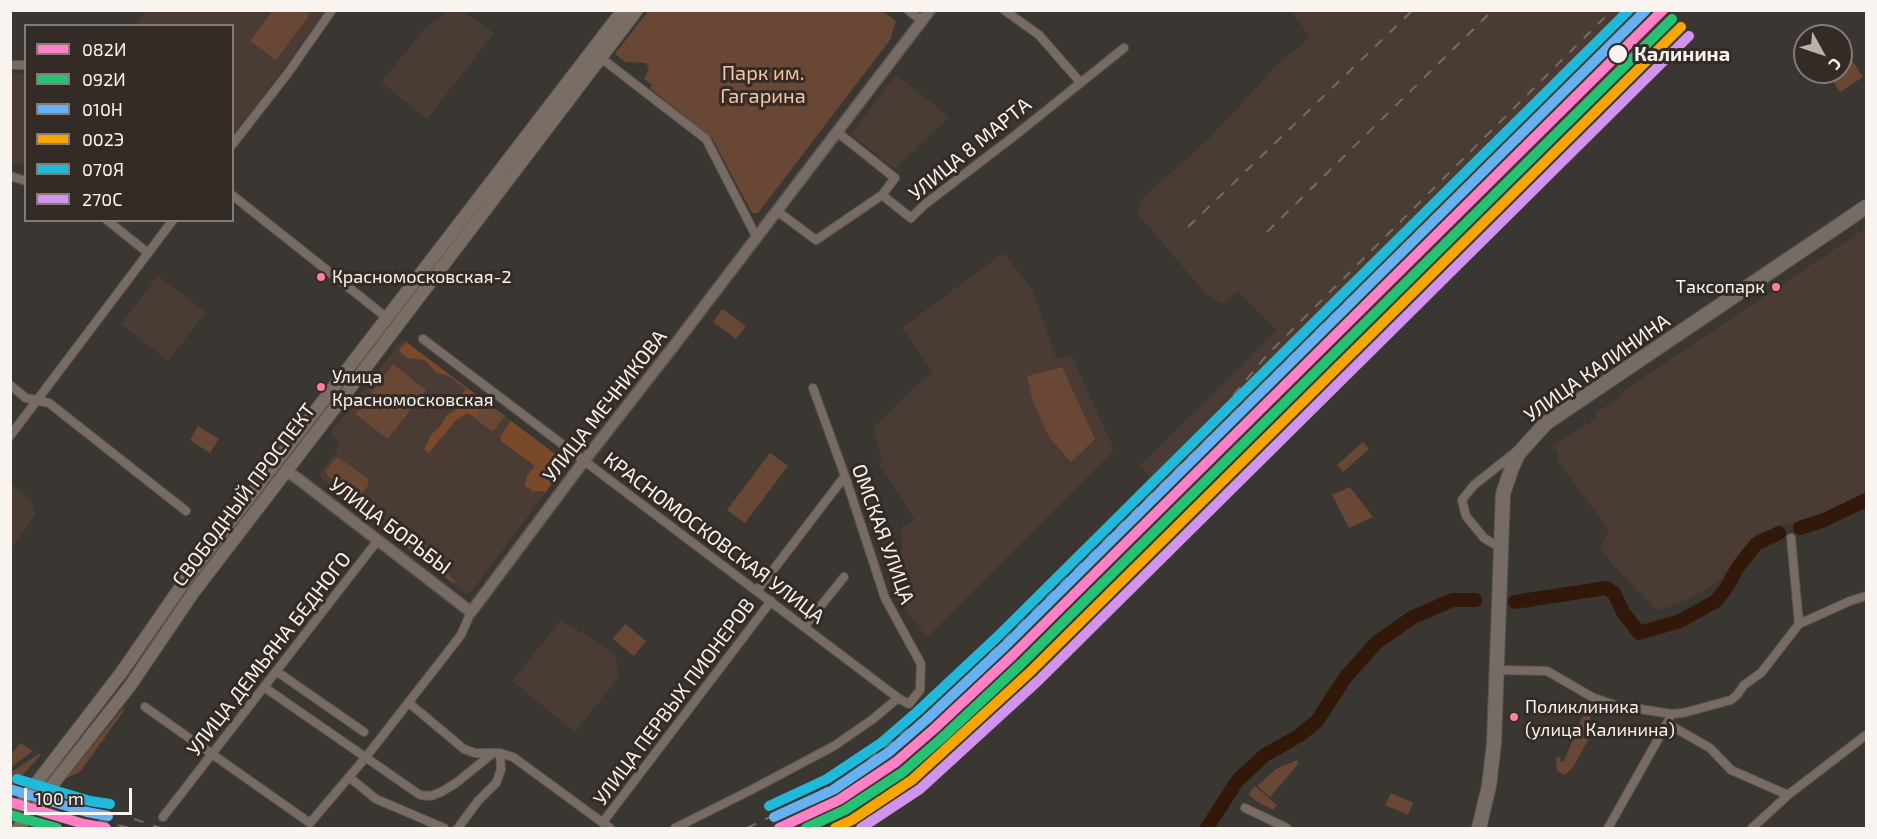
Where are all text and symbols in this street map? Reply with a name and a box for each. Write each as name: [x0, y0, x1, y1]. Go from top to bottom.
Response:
legend: [24, 24, 234, 222]
north arrow: [1793, 24, 1853, 84]
text: 082И: [82, 38, 126, 60]
place label: Калинина: [1634, 42, 1730, 66]
marker: Калинина: [1607, 43, 1629, 65]
text: С: [1825, 55, 1846, 74]
park label: Парк им. Гагарина: [720, 61, 806, 108]
text: 092И: [82, 68, 126, 90]
street label: УЛИЦА 8 МАРТА: [904, 92, 1036, 206]
text: 010Н: [82, 98, 123, 120]
text: 002Э: [82, 128, 124, 150]
text: 070Я: [82, 158, 124, 180]
text: 270С: [82, 188, 122, 210]
place label: Красномосковская-2: [332, 266, 512, 288]
marker: Красномосковская-2: [315, 271, 327, 283]
place label: Таксопарк: [1676, 276, 1765, 298]
marker: Таксопарк: [1770, 281, 1782, 293]
street label: УЛИЦА КАЛИНИНА: [1520, 309, 1674, 427]
street label: УЛИЦА МЕЧНИКОВА: [538, 325, 672, 487]
place label: Улица Красномосковская: [332, 366, 493, 409]
marker: Улица Красномосковская: [315, 381, 327, 393]
street label: СВОБОДНЫЙ ПРОСПЕКТ: [167, 399, 321, 591]
street label: КРАСНОМОСКОВСКАЯ УЛИЦА: [599, 447, 829, 629]
street label: ОМСКАЯ УЛИЦА: [847, 461, 919, 607]
street label: УЛИЦА БОРЬБЫ: [325, 473, 455, 579]
street label: УЛИЦА ДЕМЬЯНА БЕДНОГО: [182, 547, 356, 761]
street label: УЛИЦА ПЕРВЫХ ПИОНЕРОВ: [588, 594, 760, 810]
place label: Поликлиника (улица Калинина): [1525, 696, 1675, 738]
marker: Поликлиника (улица Калинина): [1508, 711, 1520, 723]
scale bar: [27, 776, 135, 814]
text: 100 m: [35, 787, 84, 809]

